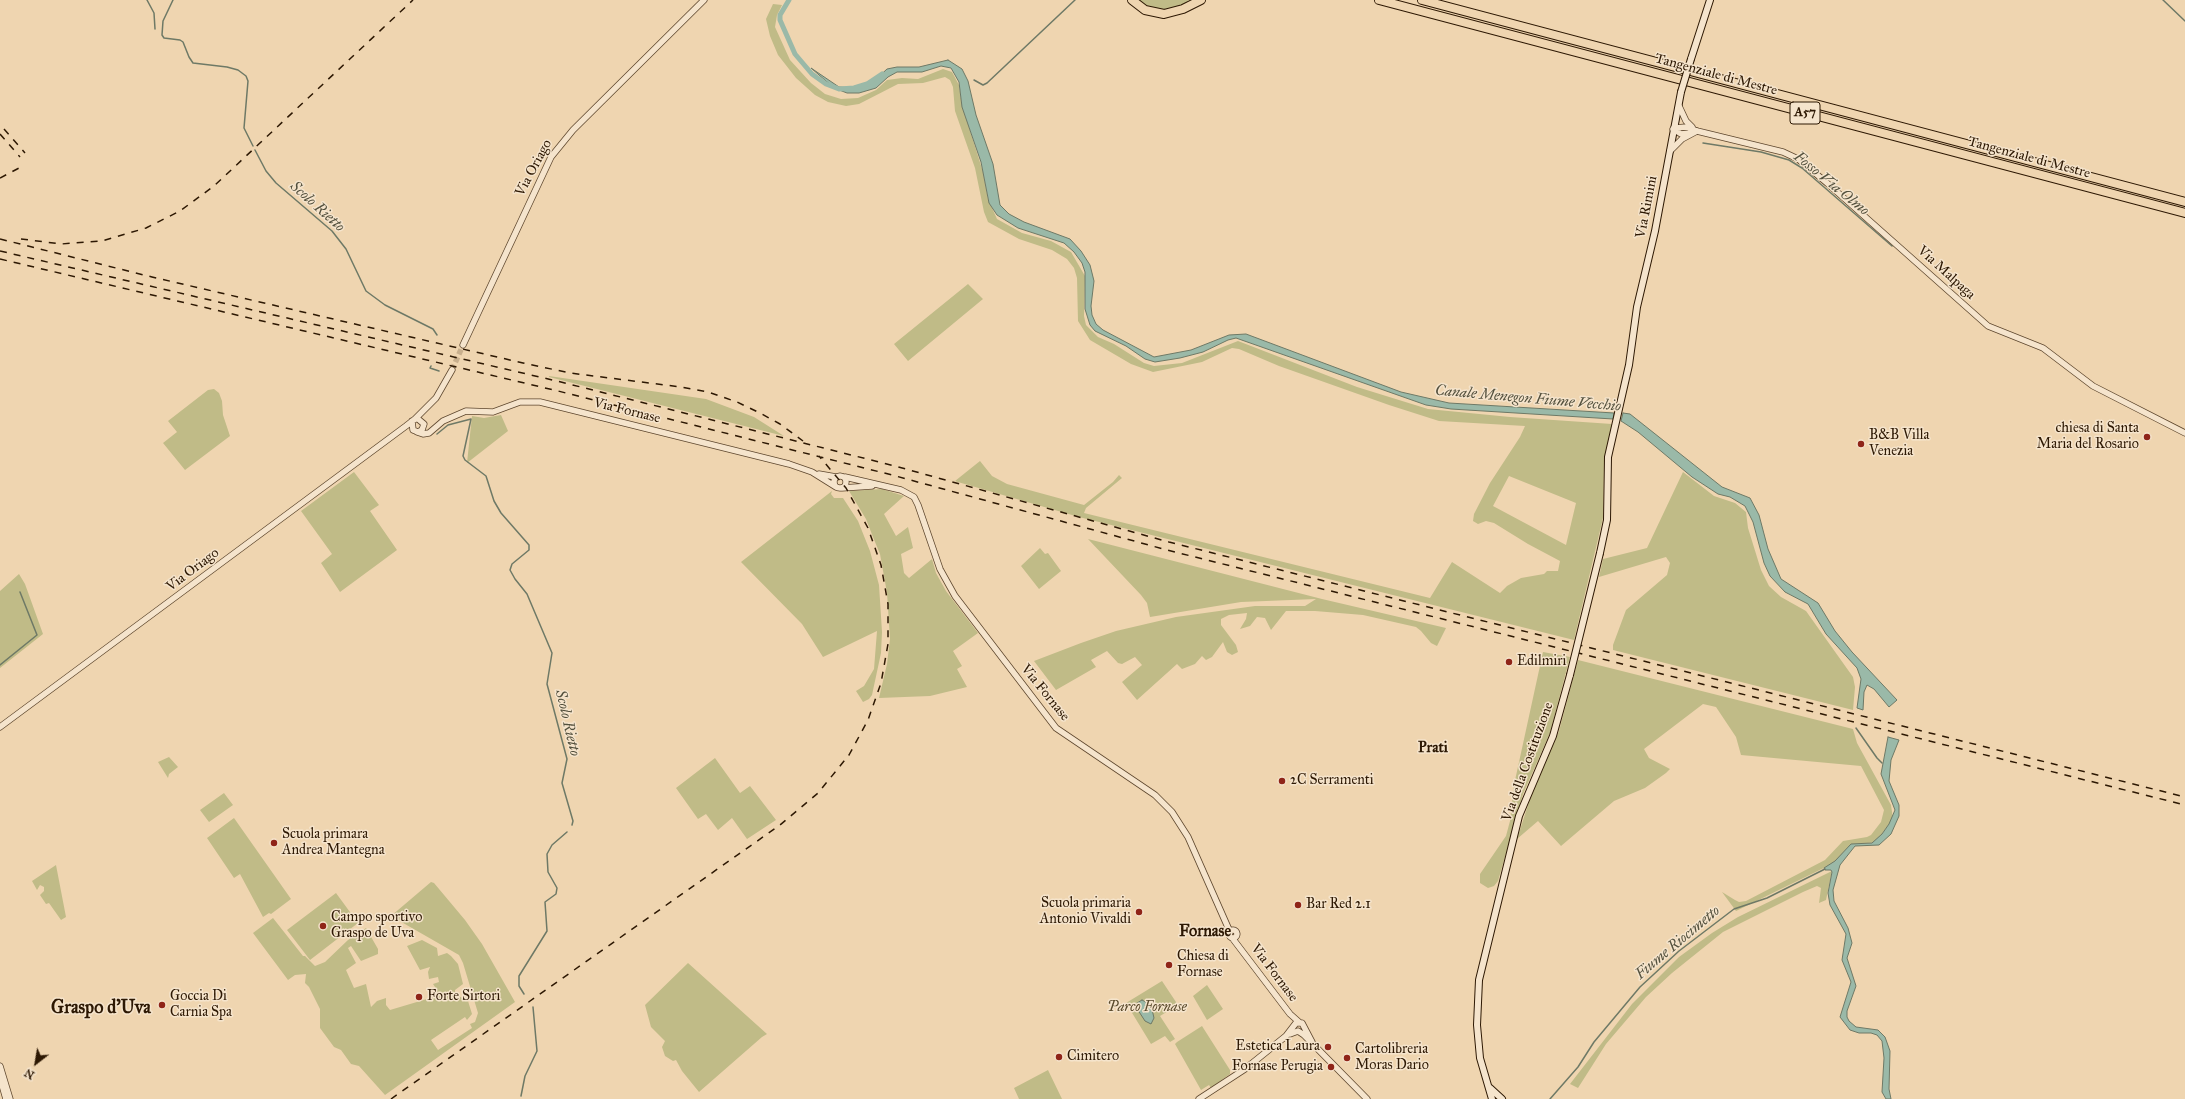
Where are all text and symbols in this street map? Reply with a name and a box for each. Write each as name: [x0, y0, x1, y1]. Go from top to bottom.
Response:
street label: Tangenziale di Mestre: [1653, 51, 1779, 99]
road number: A57: [1790, 102, 1820, 124]
street label: Tangenziale di Mestre: [1966, 134, 2092, 182]
street label: Via Oriago: [512, 137, 556, 199]
water label: Fosso Via Olmo: [1790, 148, 1872, 220]
street label: Via Rimini: [1633, 174, 1661, 240]
water label: Scolo Rietto: [286, 178, 348, 236]
street label: Via Malpaga: [1914, 243, 1978, 303]
water label: Canale Menegon Fiume Vecchio: [1434, 382, 1622, 416]
street label: Via Fornase: [592, 395, 662, 427]
place label: chiesa di Santa Maria del Rosario: [2037, 421, 2139, 454]
place label: B&B Villa Venezia: [1869, 428, 1929, 460]
marker: chiesa di Santa Maria del Rosario: [2142, 432, 2152, 442]
marker: B&B Villa Venezia: [1856, 439, 1866, 449]
street label: Via Oriago: [163, 545, 223, 595]
place label: Edilmiri: [1517, 654, 1566, 670]
marker: Edilmiri: [1504, 657, 1514, 667]
street label: Via Fornase: [1017, 661, 1073, 725]
water label: Scolo Rietto: [551, 688, 583, 758]
street label: Via della Costituzione: [1499, 700, 1557, 824]
district label: Prati: [1418, 739, 1448, 757]
place label: 2C Serramenti: [1290, 773, 1374, 789]
marker: 2C Serramenti: [1277, 776, 1287, 786]
place label: Scuola primara Andrea Mantegna: [282, 827, 385, 860]
marker: Scuola primara Andrea Mantegna: [269, 838, 279, 848]
place label: Scuola primaria Antonio Vivaldi: [1040, 896, 1131, 928]
place label: Bar Red 2.1: [1306, 897, 1371, 913]
marker: Bar Red 2.1: [1293, 900, 1303, 910]
water label: Fiume Riocimetto: [1632, 902, 1724, 984]
marker: Scuola primaria Antonio Vivaldi: [1134, 907, 1144, 917]
place label: Campo sportivo Graspo de Uva: [331, 910, 422, 942]
marker: Campo sportivo Graspo de Uva: [318, 921, 328, 931]
district label: Fornase: [1179, 922, 1231, 942]
street label: Via Fornase: [1247, 941, 1301, 1005]
place label: Chiesa di Fornase: [1177, 949, 1229, 982]
marker: Chiesa di Fornase: [1164, 960, 1174, 970]
place label: Goccia Di Carnia Spa: [170, 989, 232, 1022]
place label: Forte Sirtori: [427, 989, 500, 1005]
marker: Forte Sirtori: [414, 992, 424, 1002]
district label: Graspo d'Uva: [51, 998, 151, 1020]
marker: Goccia Di Carnia Spa: [157, 1000, 167, 1010]
park label: Parco Fornase: [1107, 1000, 1187, 1016]
place label: Estetica Laura: [1236, 1039, 1320, 1055]
marker: Estetica Laura: [1323, 1042, 1333, 1052]
place label: Cartolibreria Moras Dario: [1355, 1042, 1429, 1074]
north arrow: [16, 1043, 56, 1083]
place label: Cimitero: [1067, 1049, 1119, 1065]
marker: Cimitero: [1054, 1052, 1064, 1062]
marker: Cartolibreria Moras Dario: [1342, 1053, 1352, 1063]
place label: Fornase Perugia: [1232, 1059, 1323, 1075]
marker: Fornase Perugia: [1326, 1062, 1336, 1072]
text: N: [22, 1066, 37, 1082]

